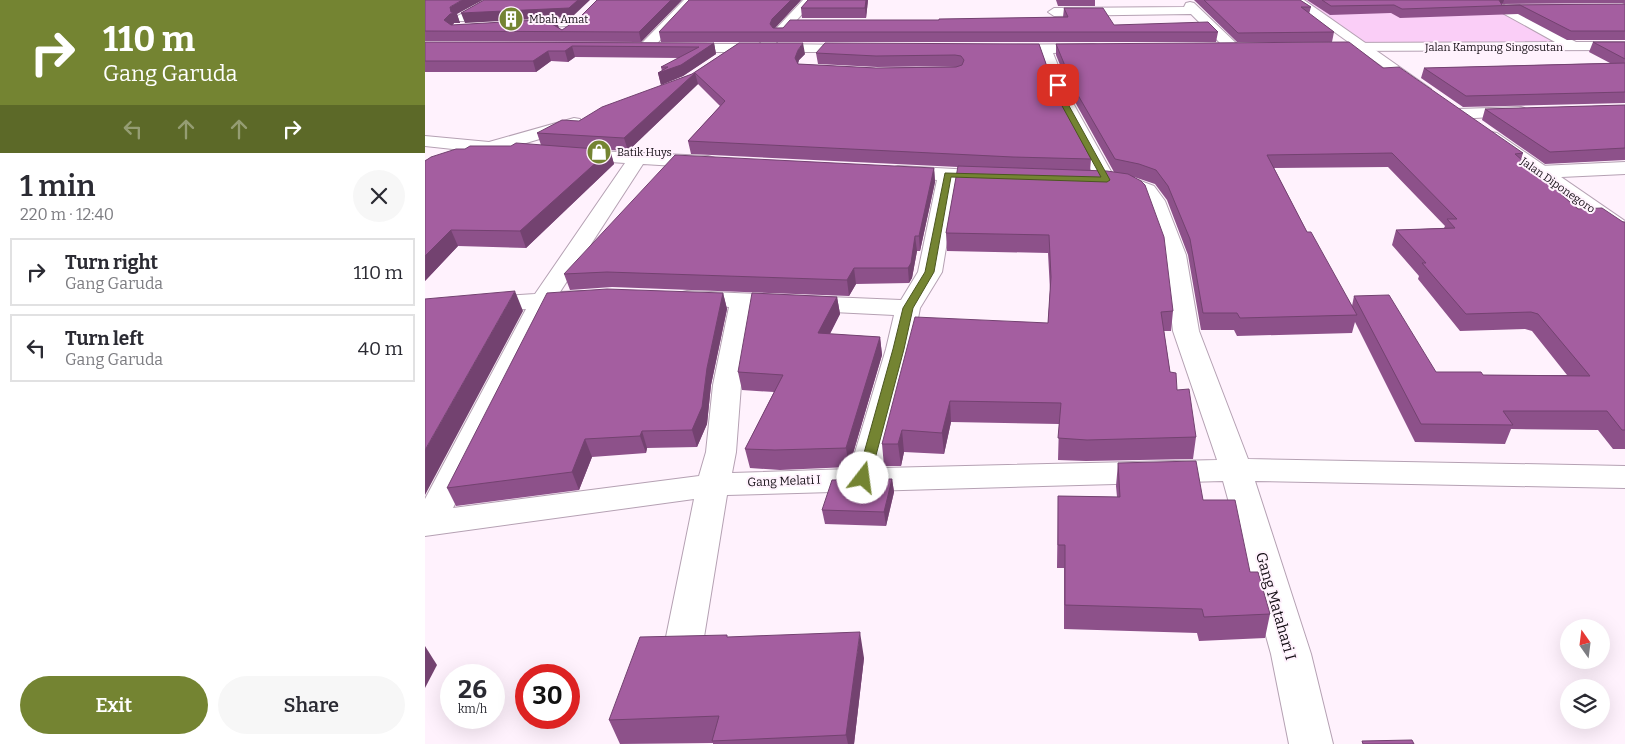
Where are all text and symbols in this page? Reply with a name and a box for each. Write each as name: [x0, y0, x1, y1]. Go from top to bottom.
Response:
building icon: Mbah Amat: [498, 6, 524, 32]
place label: Mbah Amat: [529, 13, 588, 26]
text: 110 m: [103, 18, 195, 60]
icon: right: [20, 20, 85, 85]
street label: Jalan Kampung Singosutan: [1424, 41, 1563, 54]
text: Gang Garuda: [103, 60, 238, 87]
pin: [1037, 64, 1079, 106]
icon: arrive: [1044, 71, 1072, 99]
icon: left: [119, 115, 147, 143]
icon: ahead: [172, 115, 200, 143]
icon: ahead: [225, 115, 253, 143]
icon: right: [278, 115, 306, 143]
shop icon: Batik Huys: [586, 139, 612, 165]
place label: Batik Huys: [617, 146, 672, 159]
street label: Jalan Diponegoro: [1517, 154, 1597, 216]
text: 1 min: [20, 168, 95, 204]
button: close: [353, 170, 405, 222]
text: 220 m · 12:40: [20, 205, 114, 224]
text: Turn right: [65, 251, 158, 274]
icon: right: [22, 258, 50, 286]
text: 110 m: [353, 261, 403, 284]
text: Gang Garuda: [65, 274, 163, 293]
text: Turn left: [65, 327, 144, 350]
icon: left: [22, 334, 50, 362]
text: 40 m: [358, 337, 403, 360]
text: Gang Garuda: [65, 350, 163, 369]
position arrow: [836, 451, 888, 503]
street label: Gang Melati I: [747, 473, 821, 489]
street label: Gang Matahari I: [1252, 550, 1300, 662]
north arrow: [1560, 619, 1610, 669]
map controls: [1560, 619, 1610, 729]
speed limit sign: 30: [515, 664, 580, 729]
text: 26: [458, 675, 487, 705]
button: Exit: [20, 676, 208, 734]
button: Share: [218, 676, 405, 734]
button: layers: [1560, 679, 1610, 729]
text: km/h: [458, 702, 487, 716]

